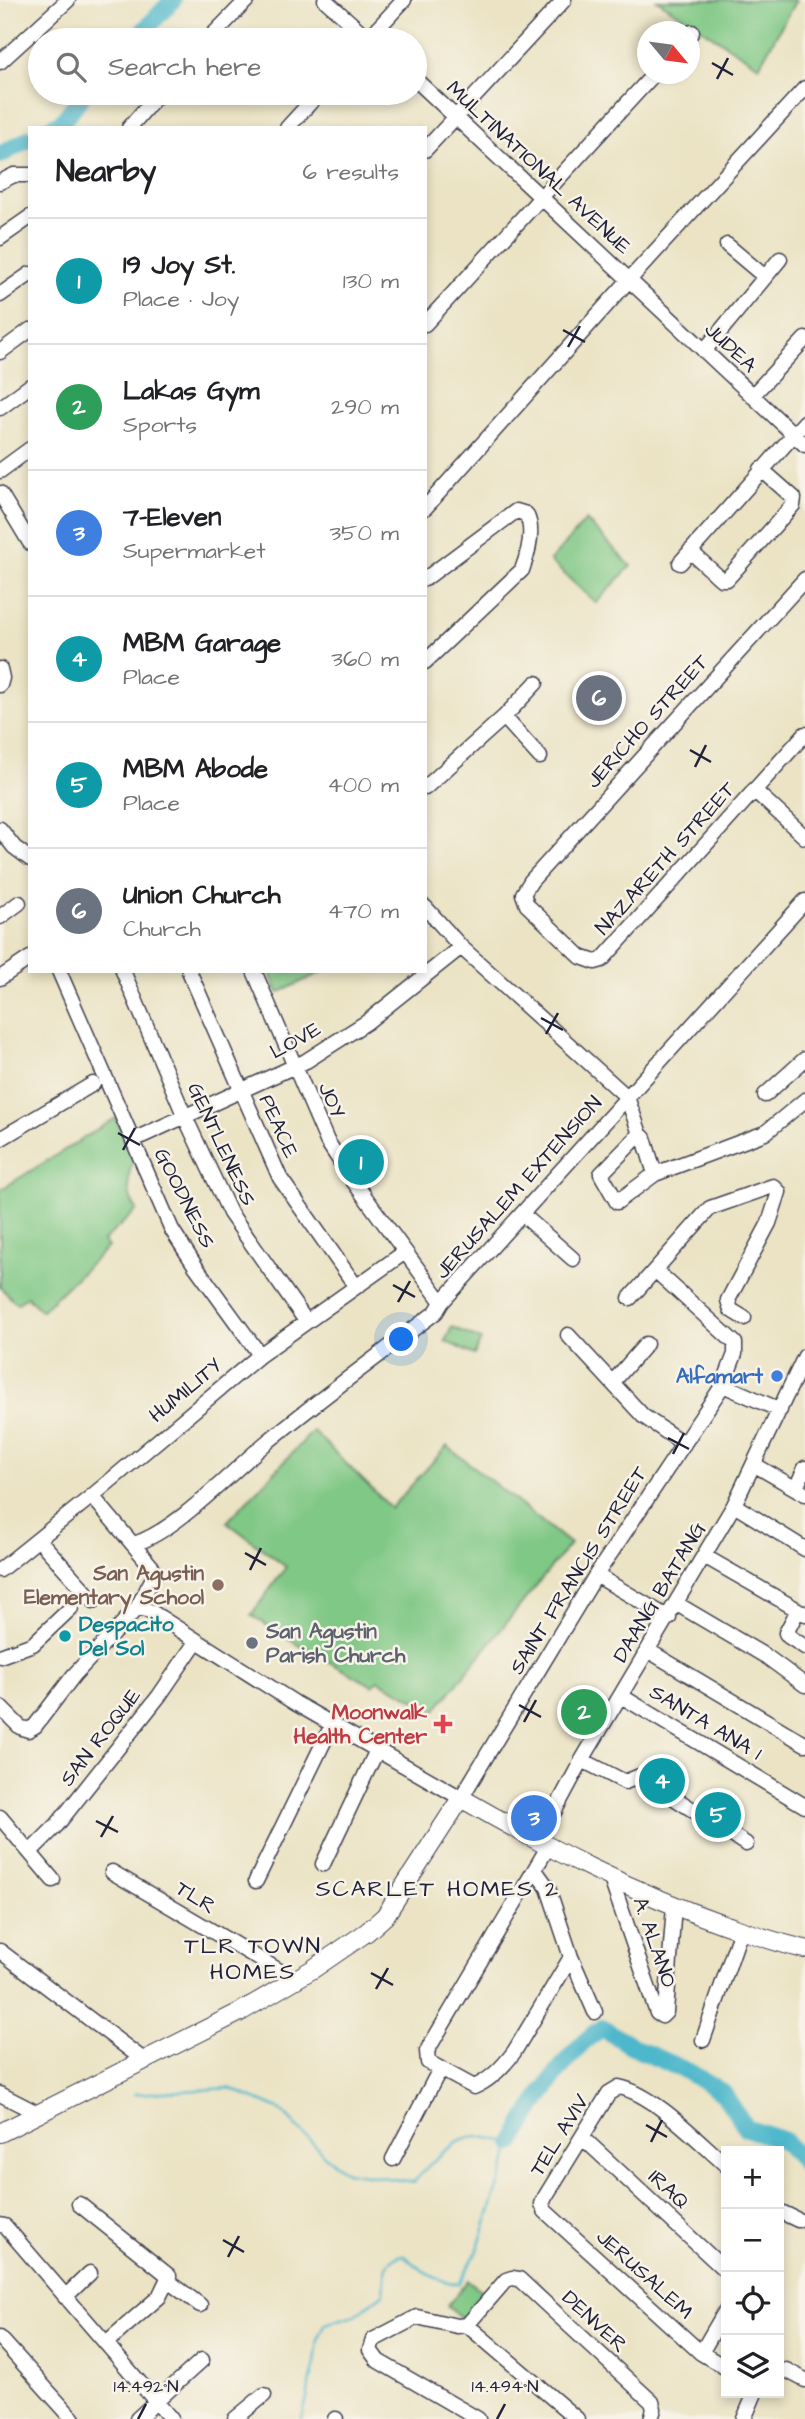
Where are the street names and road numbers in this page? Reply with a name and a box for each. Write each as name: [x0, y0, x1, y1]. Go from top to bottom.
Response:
street label: MULTINATIONAL AVENUE: [440, 74, 638, 261]
street label: JUDEA: [698, 315, 764, 380]
street label: JERICHO STREET: [579, 647, 716, 795]
street label: NAZARETH STREET: [588, 775, 743, 941]
street label: LOVE: [265, 1014, 326, 1066]
street label: GENTLENESS: [180, 1078, 263, 1211]
street label: JOY: [311, 1078, 352, 1123]
street label: JERUSALEM EXTENSION: [428, 1089, 609, 1285]
street label: PEACE: [252, 1090, 306, 1163]
street label: GOODNESS: [147, 1143, 222, 1253]
street label: HUMILITY: [143, 1351, 228, 1429]
street label: SAINT FRANCIS STREET: [502, 1460, 655, 1680]
street label: DAANG BATANG: [606, 1516, 713, 1668]
street label: SANTA ANA 1: [644, 1677, 768, 1768]
street label: SAN ROQUE: [53, 1682, 148, 1792]
street label: TLR: [170, 1874, 221, 1921]
street label: A. ALANO: [626, 1893, 683, 1991]
street label: TEL AVIV: [523, 2089, 596, 2182]
street label: IRAQ: [642, 2163, 696, 2216]
street label: JERUSALEM: [590, 2223, 700, 2326]
street label: DENVER: [556, 2284, 634, 2359]

